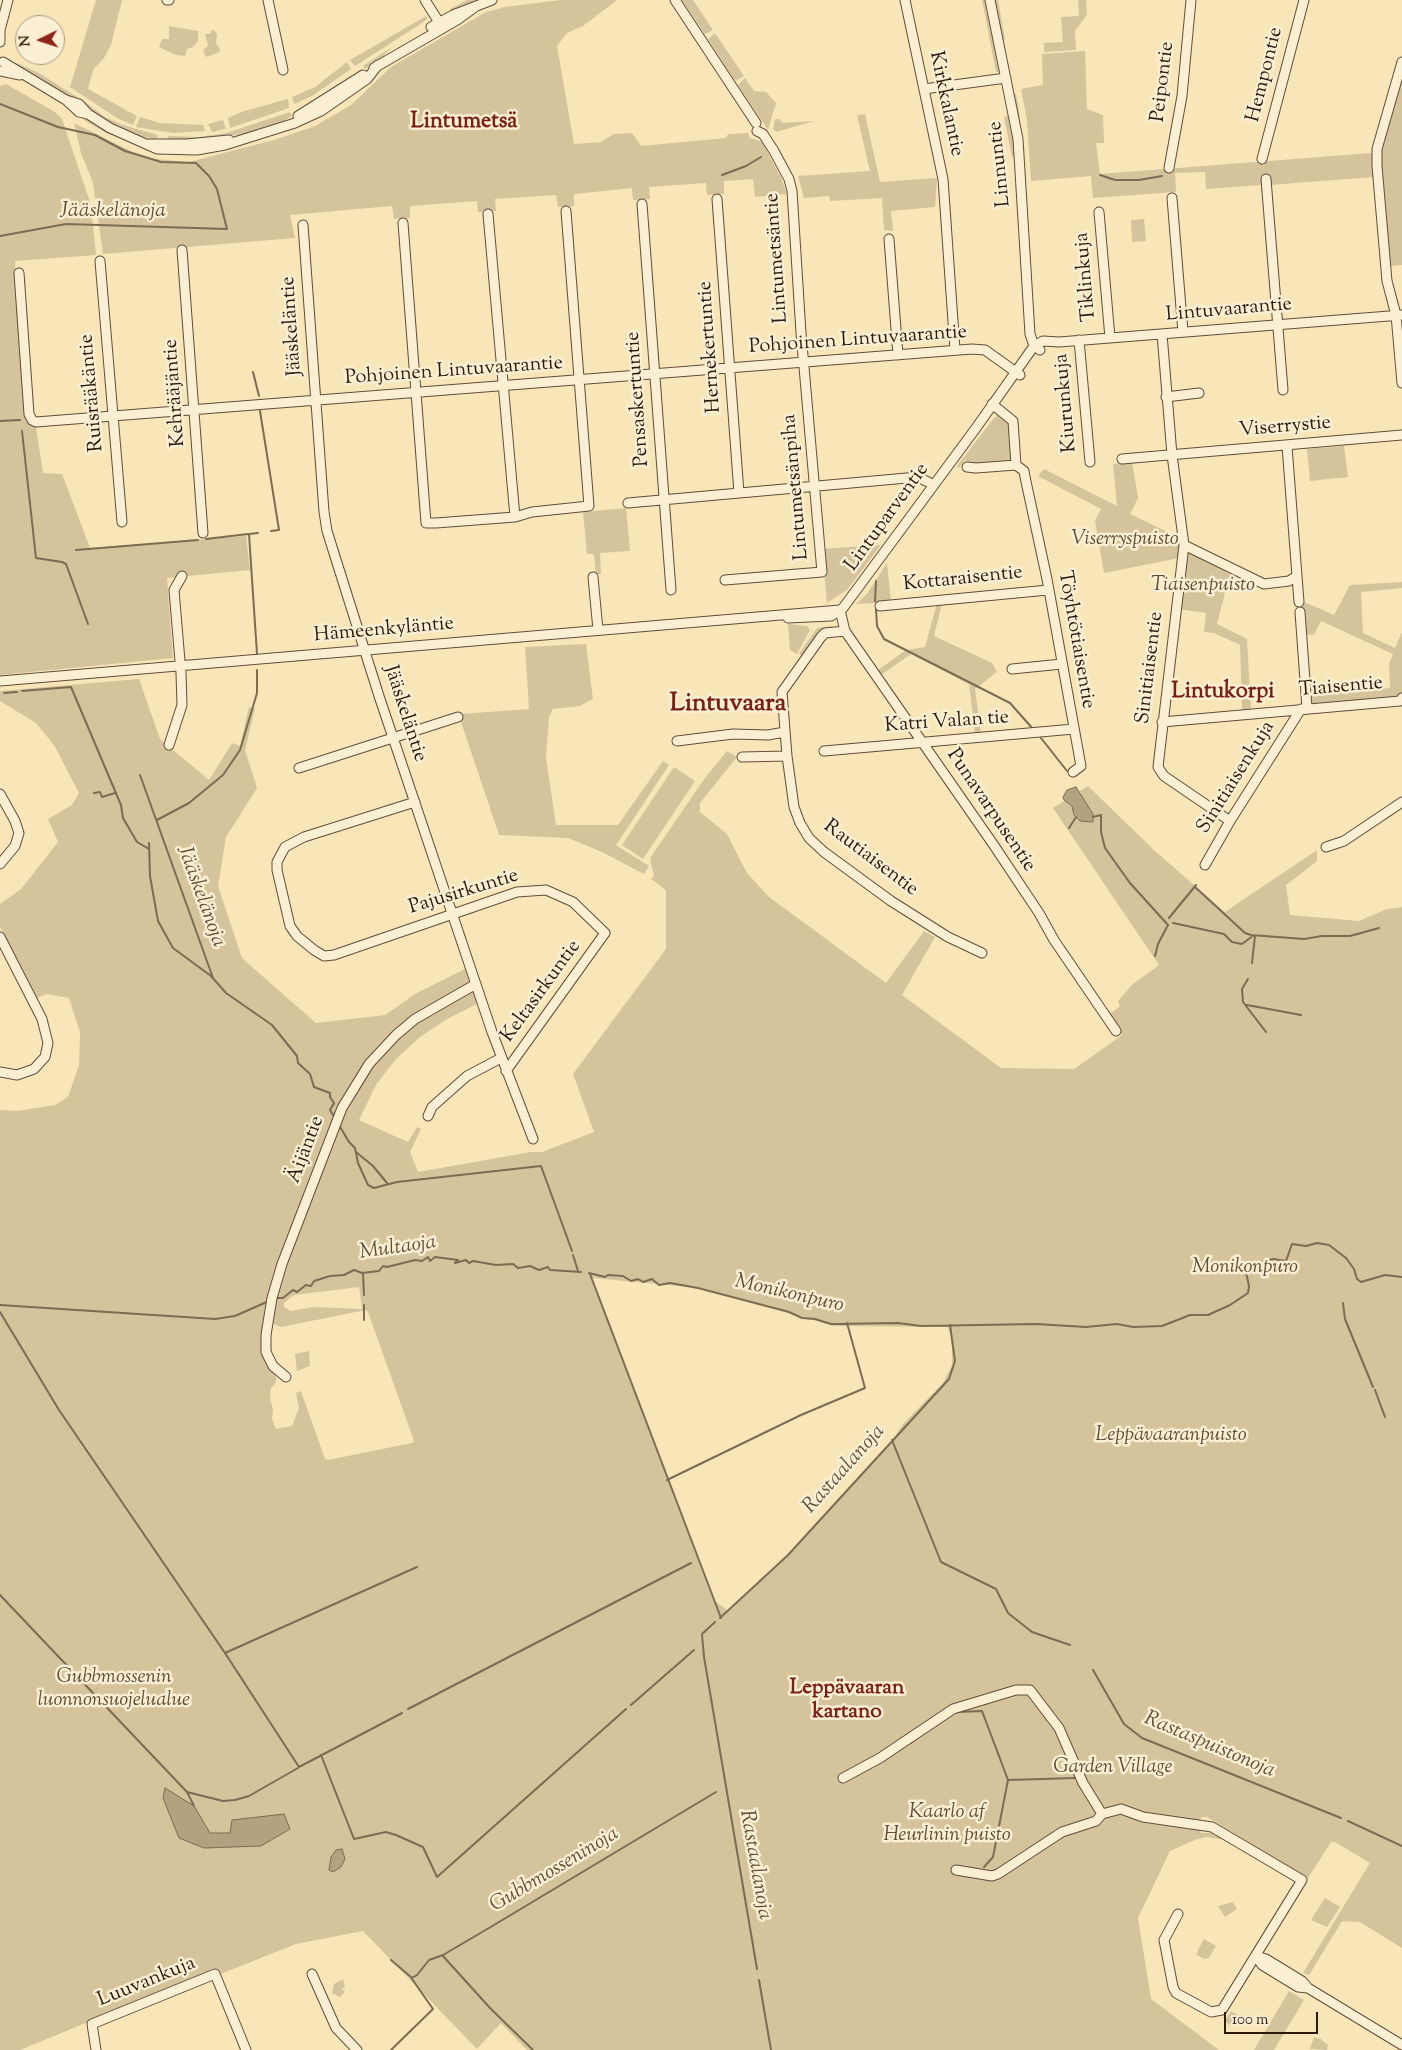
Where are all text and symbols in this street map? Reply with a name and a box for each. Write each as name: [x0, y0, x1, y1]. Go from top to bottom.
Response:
north arrow: [15, 15, 65, 65]
street label: Hempontie: [1243, 25, 1289, 125]
text: N: [16, 35, 36, 47]
street label: Peipontie: [1147, 40, 1181, 124]
street label: Kirkkalantie: [922, 49, 968, 159]
district label: Lintumetsä: [411, 110, 517, 136]
street label: Linnuntie: [985, 120, 1017, 208]
street label: Lintumetsäntie: [761, 192, 795, 324]
water label: Jääskelänoja: [60, 199, 166, 225]
street label: Tiklinkuja: [1071, 231, 1103, 323]
street label: Jääskeläntie: [278, 275, 308, 377]
street label: Hernekertuntie: [694, 280, 728, 414]
street label: Lintuvaarantie: [1165, 294, 1293, 328]
street label: Pohjoinen Lintuvaarantie: [748, 321, 968, 361]
street label: Pensaskertuntie: [622, 331, 656, 467]
street label: Ruisrääkäntie: [76, 333, 110, 453]
street label: Kehrääjäntie: [160, 338, 192, 448]
street label: Pohjoinen Lintuvaarantie: [344, 352, 564, 392]
street label: Kiurunkuja: [1051, 352, 1083, 454]
street label: Viserrystie: [1238, 412, 1332, 444]
street label: Lintumetsänpiha: [779, 413, 815, 561]
street label: Lintuparventie: [841, 459, 935, 577]
park label: Viserryspuisto: [1071, 529, 1179, 553]
street label: Kottaraisentie: [902, 562, 1024, 598]
street label: Töyhtötiaisentie: [1051, 569, 1099, 711]
park label: Tiaisenpuisto: [1151, 575, 1255, 599]
street label: Sinitiaisentie: [1132, 610, 1170, 726]
street label: Hämeenkyläntie: [313, 613, 455, 649]
street label: Jääskeläntie: [377, 663, 431, 765]
street label: Tiaisentie: [1298, 672, 1384, 704]
district label: Lintukorpi: [1172, 680, 1274, 706]
district label: Lintuvaara: [670, 691, 786, 721]
street label: Katri Valan tie: [884, 707, 1010, 739]
street label: Sinitiaisenkuja: [1193, 717, 1281, 839]
street label: Punavarpusentie: [940, 745, 1040, 877]
street label: Rautiaisentie: [818, 815, 922, 903]
water label: Jääskelänoja: [170, 843, 230, 951]
street label: Pajusirkuntie: [406, 865, 522, 921]
street label: Keltasirkuntie: [497, 936, 587, 1048]
street label: Äijäntie: [283, 1113, 331, 1187]
water label: Multaoja: [358, 1231, 438, 1267]
park label: Monikonpuro: [1192, 1257, 1298, 1281]
water label: Monikonpuro: [732, 1270, 846, 1320]
water label: Rastaalanoja: [798, 1420, 892, 1520]
park label: Leppävaaranpuisto: [1095, 1425, 1247, 1449]
park label: Gubbmossenin luonnonsuojelualue: [38, 1667, 190, 1714]
district label: Leppävaaran kartano: [790, 1676, 904, 1726]
water label: Rastaspuistonoja: [1140, 1707, 1278, 1785]
park label: Garden Village: [1053, 1757, 1173, 1781]
park label: Kaarlo af Heurlinin puisto: [883, 1802, 1011, 1849]
water label: Rastaalanoja: [732, 1808, 776, 1922]
water label: Gubbmosseninoja: [486, 1823, 624, 1919]
street label: Luuvankuja: [95, 1952, 199, 2014]
scale bar: [1227, 2002, 1321, 2034]
text: 100 m: [1232, 2010, 1268, 2031]

